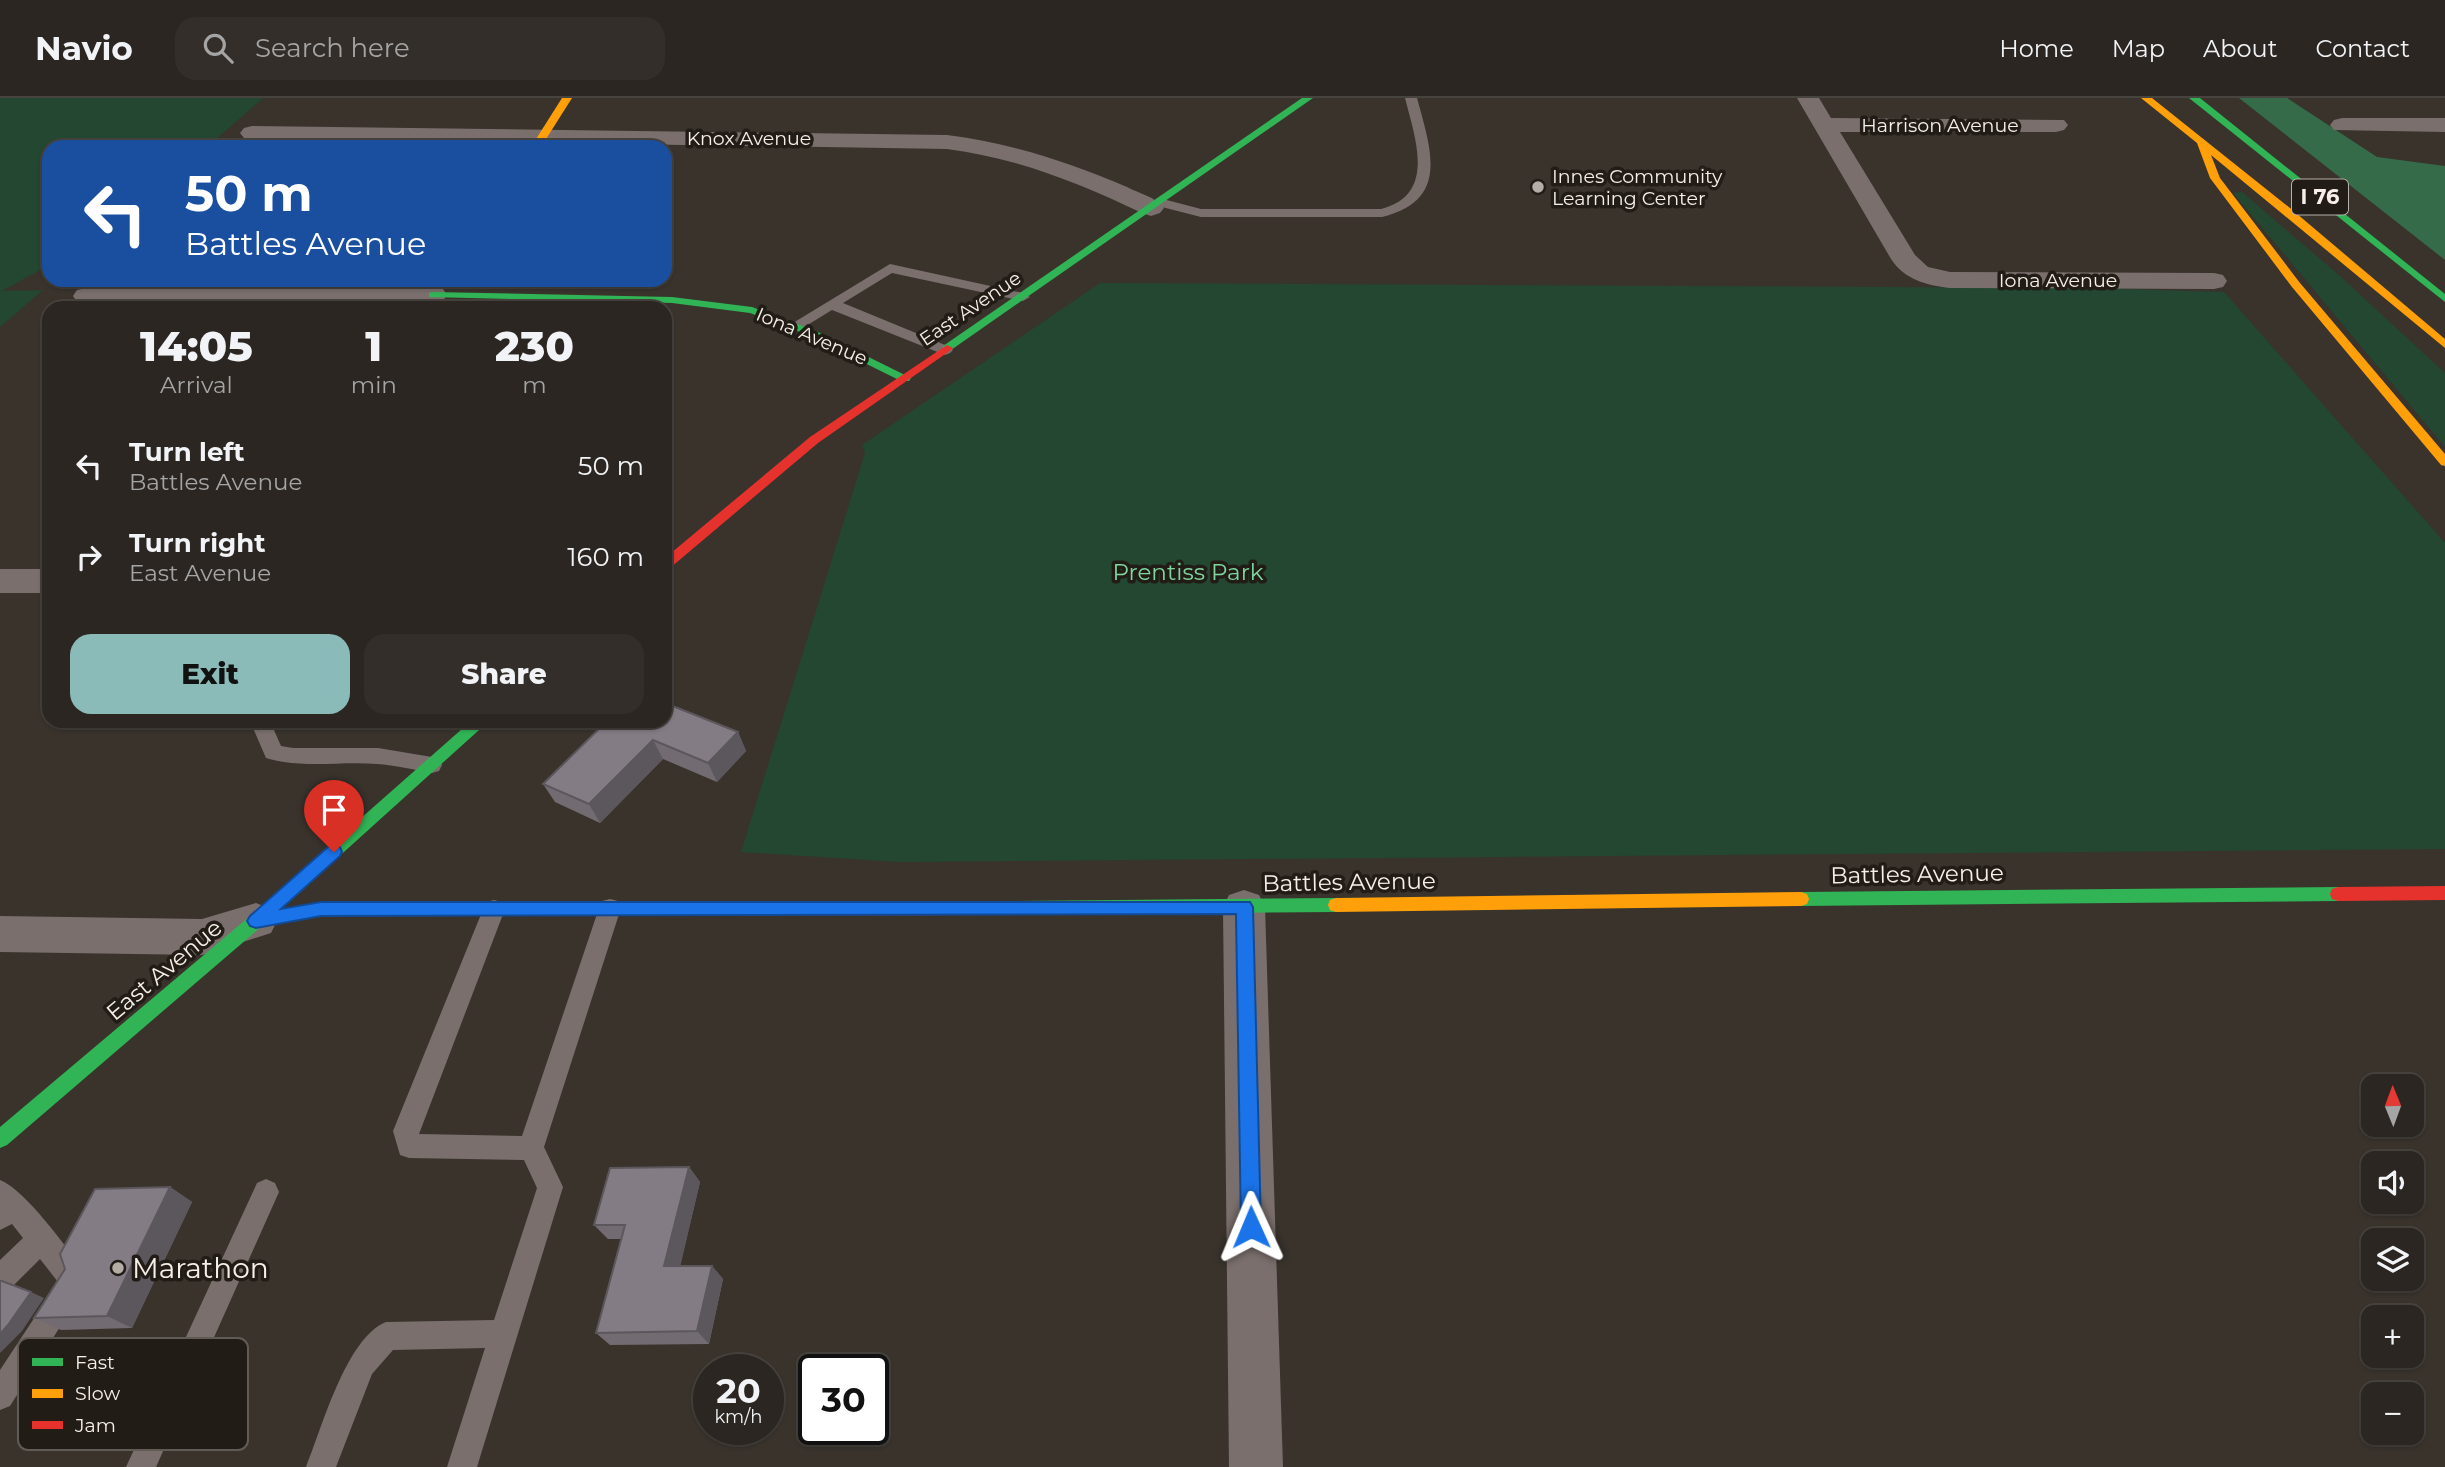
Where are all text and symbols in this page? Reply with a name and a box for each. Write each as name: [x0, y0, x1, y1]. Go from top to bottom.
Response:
search box: [175, 17, 665, 80]
text: Navio: [35, 28, 133, 68]
icon: search: [199, 29, 237, 67]
text: Search here: [255, 32, 410, 64]
text: Home: [1999, 34, 2074, 63]
text: Map: [2112, 34, 2165, 63]
text: About: [2203, 34, 2277, 63]
text: Contact: [2315, 34, 2410, 63]
street label: Harrison Avenue: [1861, 114, 2019, 137]
street label: Knox Avenue: [687, 127, 811, 150]
text: 50 m: [185, 164, 313, 223]
place label: Innes Community Learning Center: [1552, 165, 1723, 210]
icon: left: [70, 168, 161, 259]
marker: Innes Community Learning Center: [1530, 179, 1546, 195]
road number: I 76: [2292, 180, 2348, 214]
text: Battles Avenue: [185, 224, 426, 263]
street label: East Avenue: [915, 266, 1025, 351]
street label: Iona Avenue: [1999, 269, 2117, 292]
street label: Iona Avenue: [753, 303, 871, 370]
text: 14:05: [140, 320, 253, 372]
text: 1: [365, 320, 382, 372]
text: 230: [495, 320, 574, 372]
text: Arrival: [160, 371, 233, 399]
text: min: [351, 371, 397, 399]
text: m: [522, 371, 547, 399]
text: Turn left: [129, 436, 245, 468]
icon: left: [70, 447, 108, 485]
text: 50 m: [578, 450, 644, 482]
text: Battles Avenue: [129, 468, 302, 496]
text: Turn right: [129, 527, 265, 559]
icon: right: [70, 538, 108, 576]
text: 160 m: [567, 541, 644, 573]
park label: Prentiss Park: [1113, 558, 1264, 586]
text: East Avenue: [129, 559, 271, 587]
button: Exit: [70, 634, 350, 714]
button: Share: [364, 634, 644, 714]
pin: [304, 780, 364, 852]
icon: arrive: [315, 791, 353, 829]
street label: Battles Avenue: [1830, 858, 2004, 890]
street label: Battles Avenue: [1262, 866, 1436, 898]
street label: East Avenue: [101, 914, 227, 1026]
north arrow: [2361, 1074, 2424, 1138]
map controls: [2361, 1074, 2424, 1445]
button: sound: [2361, 1151, 2424, 1214]
position arrow: [1214, 1190, 1288, 1264]
button: layers: [2361, 1228, 2424, 1291]
place label: Marathon: [132, 1251, 269, 1285]
marker: Marathon: [110, 1260, 126, 1276]
button: +: [2361, 1305, 2424, 1368]
legend: [18, 1338, 248, 1450]
text: Fast: [75, 1351, 115, 1374]
speed limit sign: 30: [798, 1354, 889, 1445]
text: 20: [716, 1369, 761, 1412]
text: Slow: [75, 1382, 120, 1405]
button: −: [2361, 1382, 2424, 1445]
text: km/h: [714, 1406, 763, 1428]
text: Jam: [74, 1414, 116, 1437]

